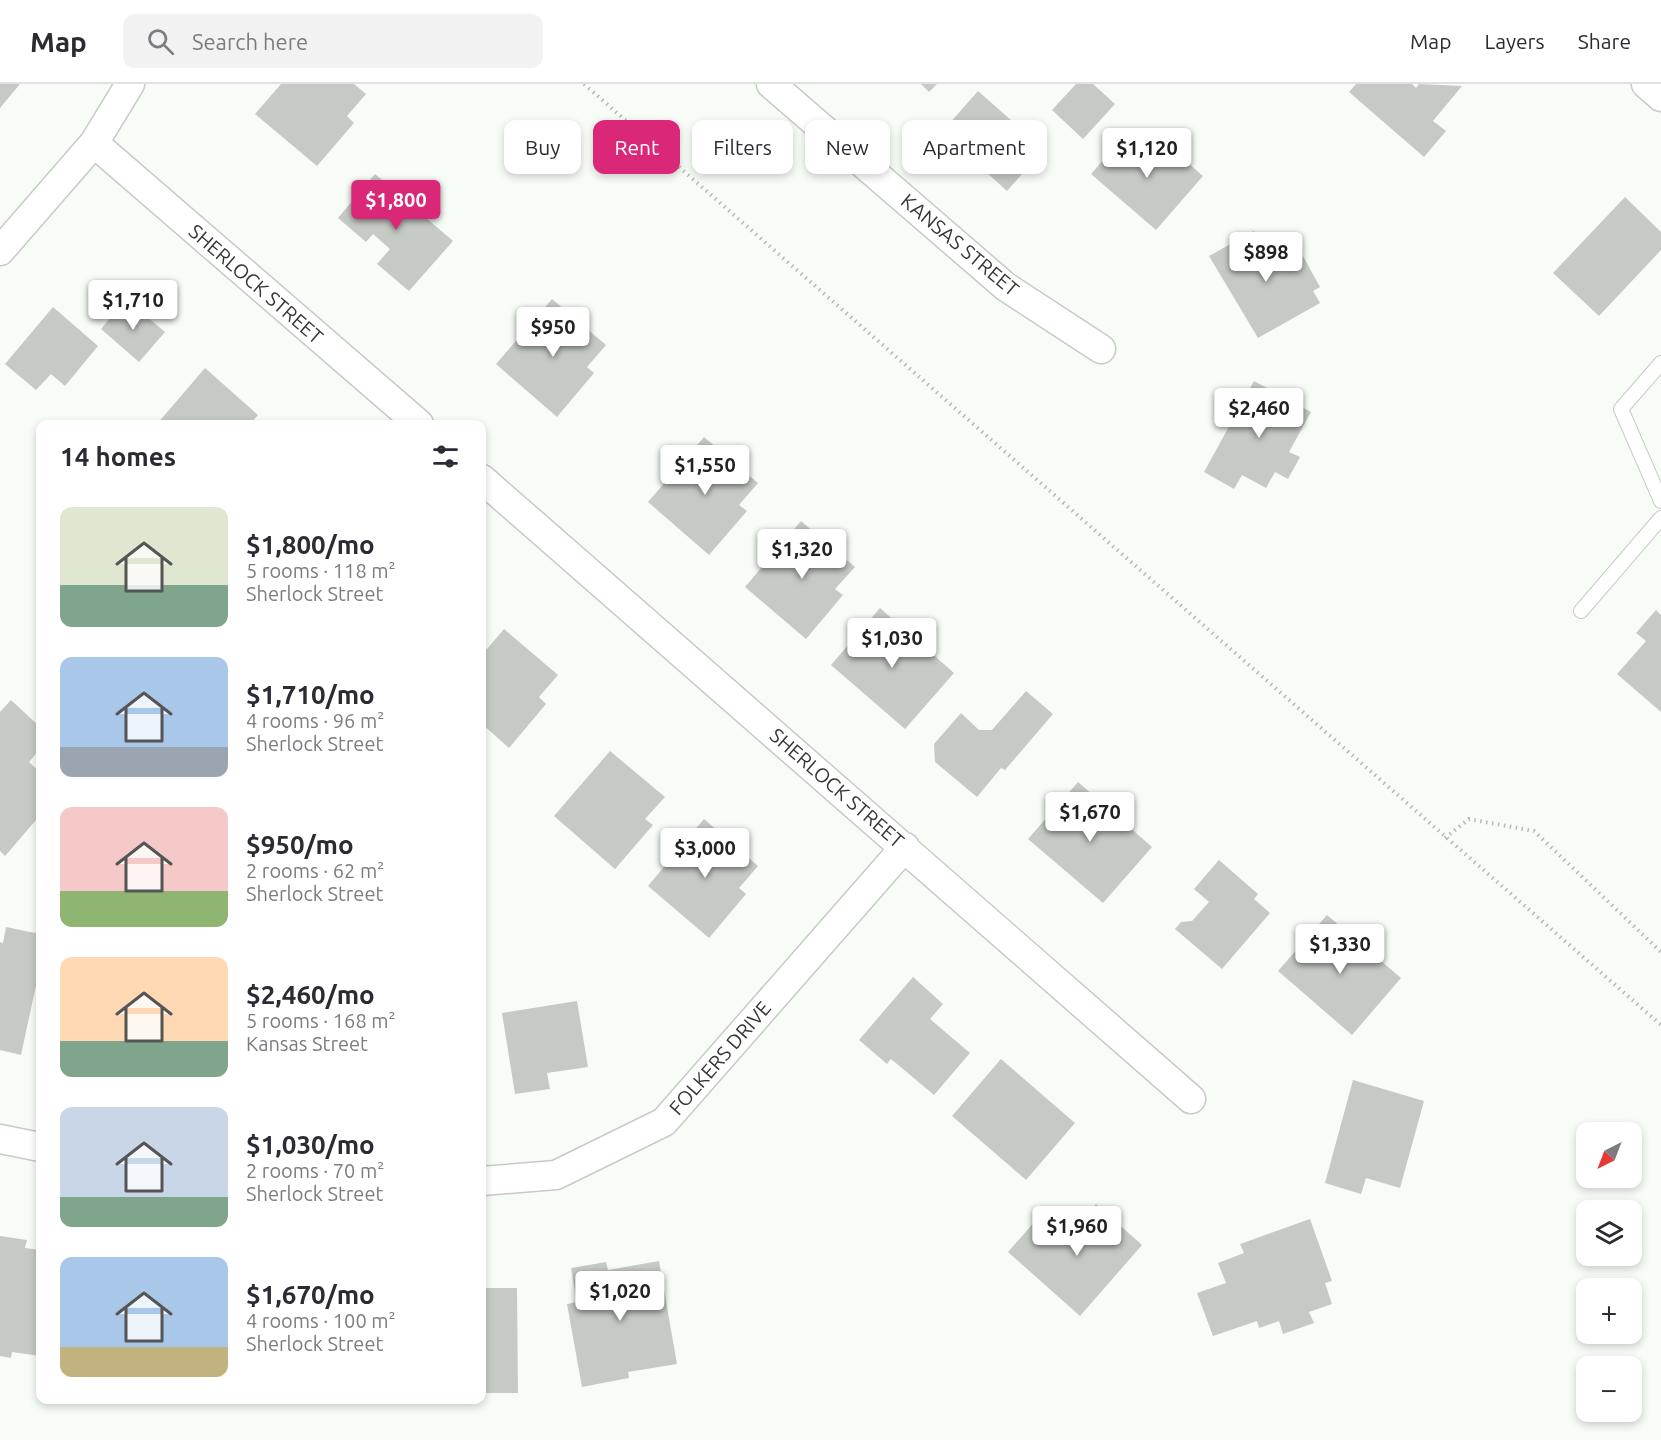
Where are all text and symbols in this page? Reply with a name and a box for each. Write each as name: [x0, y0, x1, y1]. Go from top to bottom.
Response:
search box: [123, 14, 543, 68]
icon: search: [144, 25, 177, 58]
text: Map: [30, 26, 87, 57]
text: Search here: [192, 29, 308, 54]
text: Map: [1410, 29, 1451, 53]
text: Layers: [1484, 29, 1545, 53]
text: Share: [1578, 29, 1631, 53]
chip: Buy: [504, 120, 581, 174]
chip: Rent: [593, 120, 680, 174]
chip: Filters: [692, 120, 793, 174]
chip: New: [805, 120, 890, 174]
chip: Apartment: [902, 120, 1047, 174]
pin: $1,120: [1098, 128, 1196, 179]
text: $1,120: [1116, 136, 1178, 159]
pin: $1,800: [347, 180, 445, 231]
text: $1,800: [365, 188, 427, 211]
street label: KANSAS STREET: [897, 189, 1024, 301]
street label: SHERLOCK STREET: [185, 219, 328, 348]
pin: $898: [1230, 232, 1302, 283]
text: $898: [1243, 240, 1289, 263]
pin: $1,710: [84, 280, 182, 331]
text: $1,710: [102, 288, 164, 311]
pin: $950: [517, 307, 589, 358]
text: $950: [530, 315, 576, 338]
pin: $2,460: [1210, 388, 1308, 439]
text: $2,460: [1228, 396, 1290, 419]
icon: filters: [429, 440, 462, 473]
text: 14 homes: [60, 442, 176, 471]
pin: $1,550: [656, 445, 754, 496]
text: $1,550: [674, 453, 736, 476]
pin: $1,320: [753, 529, 851, 580]
text: $1,800/mo: [246, 530, 375, 559]
icon: home: [108, 531, 180, 603]
text: $1,320: [771, 537, 833, 560]
text: 5 rooms · 118 m²: [246, 559, 396, 582]
text: Sherlock Street: [246, 582, 383, 605]
pin: $1,030: [843, 618, 941, 669]
text: $1,030: [861, 626, 923, 649]
text: $1,710/mo: [246, 680, 375, 709]
icon: home: [108, 681, 180, 753]
text: 4 rooms · 96 m²: [246, 709, 384, 732]
street label: SHERLOCK STREET: [766, 723, 909, 852]
text: Sherlock Street: [246, 732, 383, 755]
pin: $1,670: [1041, 792, 1139, 843]
text: $1,670: [1059, 800, 1121, 823]
pin: $3,000: [656, 828, 754, 879]
text: $950/mo: [246, 830, 354, 859]
icon: home: [108, 831, 180, 903]
text: $3,000: [674, 836, 736, 859]
text: 2 rooms · 62 m²: [246, 859, 384, 882]
text: Sherlock Street: [246, 882, 383, 905]
pin: $1,330: [1291, 924, 1389, 975]
text: $1,330: [1309, 932, 1371, 955]
text: $2,460/mo: [246, 980, 375, 1009]
icon: home: [108, 981, 180, 1053]
street label: FOLKERS DRIVE: [664, 996, 775, 1119]
text: 5 rooms · 168 m²: [246, 1009, 396, 1032]
text: Kansas Street: [246, 1032, 368, 1055]
north arrow: [1576, 1122, 1642, 1188]
map controls: [1576, 1122, 1642, 1422]
text: $1,030/mo: [246, 1130, 375, 1159]
icon: home: [108, 1131, 180, 1203]
text: 2 rooms · 70 m²: [246, 1159, 384, 1182]
text: Sherlock Street: [246, 1182, 383, 1205]
button: layers: [1576, 1200, 1642, 1266]
pin: $1,960: [1028, 1206, 1126, 1257]
text: $1,960: [1046, 1214, 1108, 1237]
pin: $1,020: [571, 1271, 669, 1322]
button: +: [1576, 1278, 1642, 1344]
text: $1,020: [589, 1279, 651, 1302]
text: $1,670/mo: [246, 1280, 375, 1309]
icon: home: [108, 1281, 180, 1353]
text: 4 rooms · 100 m²: [246, 1309, 396, 1332]
text: Sherlock Street: [246, 1332, 383, 1355]
button: −: [1576, 1356, 1642, 1422]

